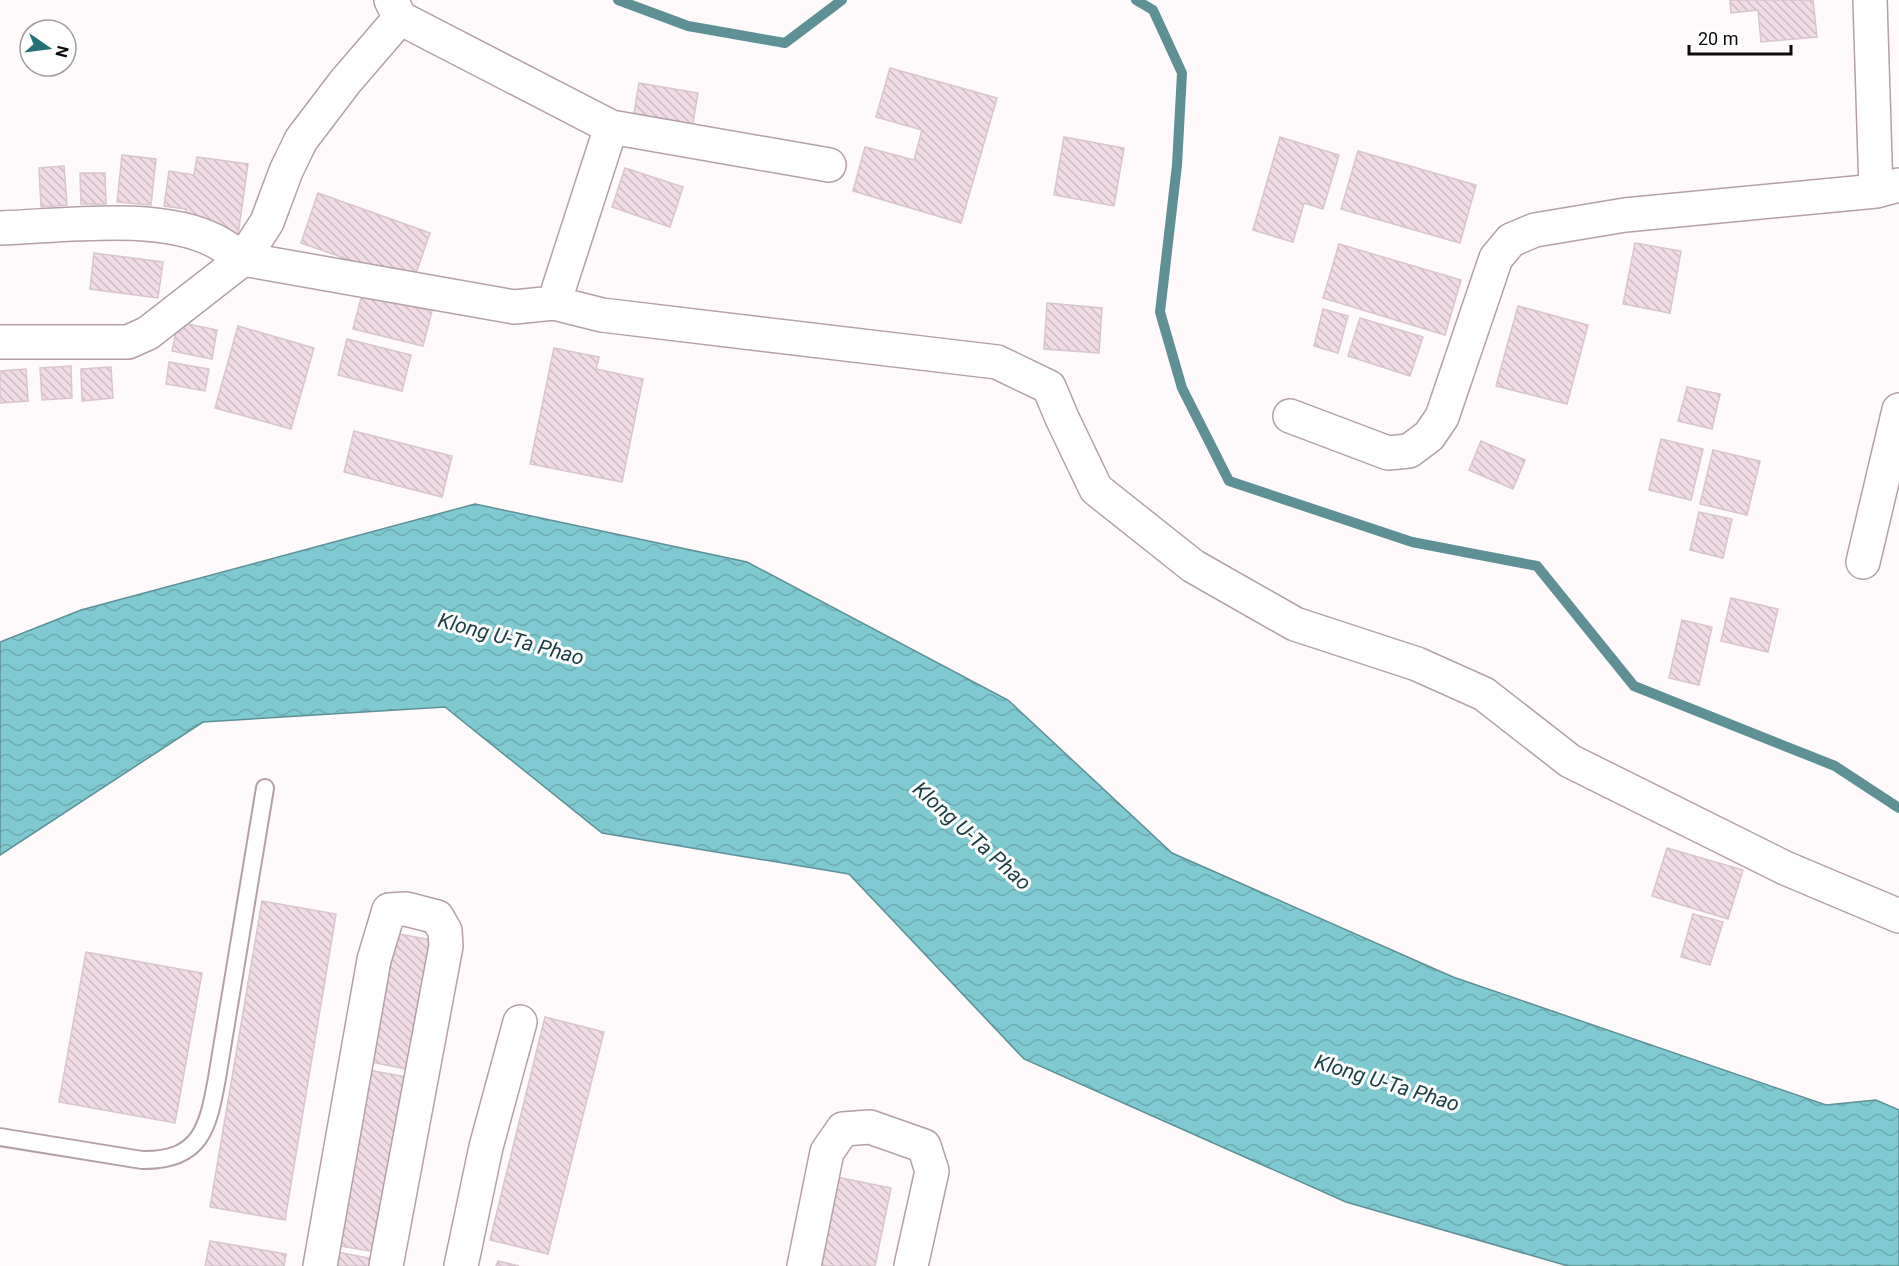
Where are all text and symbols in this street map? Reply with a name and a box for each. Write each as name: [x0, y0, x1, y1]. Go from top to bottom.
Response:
north arrow: [18, 18, 78, 78]
scale bar: [1689, 18, 1791, 56]
text: 20 m: [1698, 28, 1738, 49]
text: N: [51, 44, 73, 59]
water label: Klong U-Ta Phao: [435, 608, 587, 670]
water label: Klong U-Ta Phao: [908, 777, 1036, 895]
water label: Klong U-Ta Phao: [1312, 1050, 1462, 1116]

